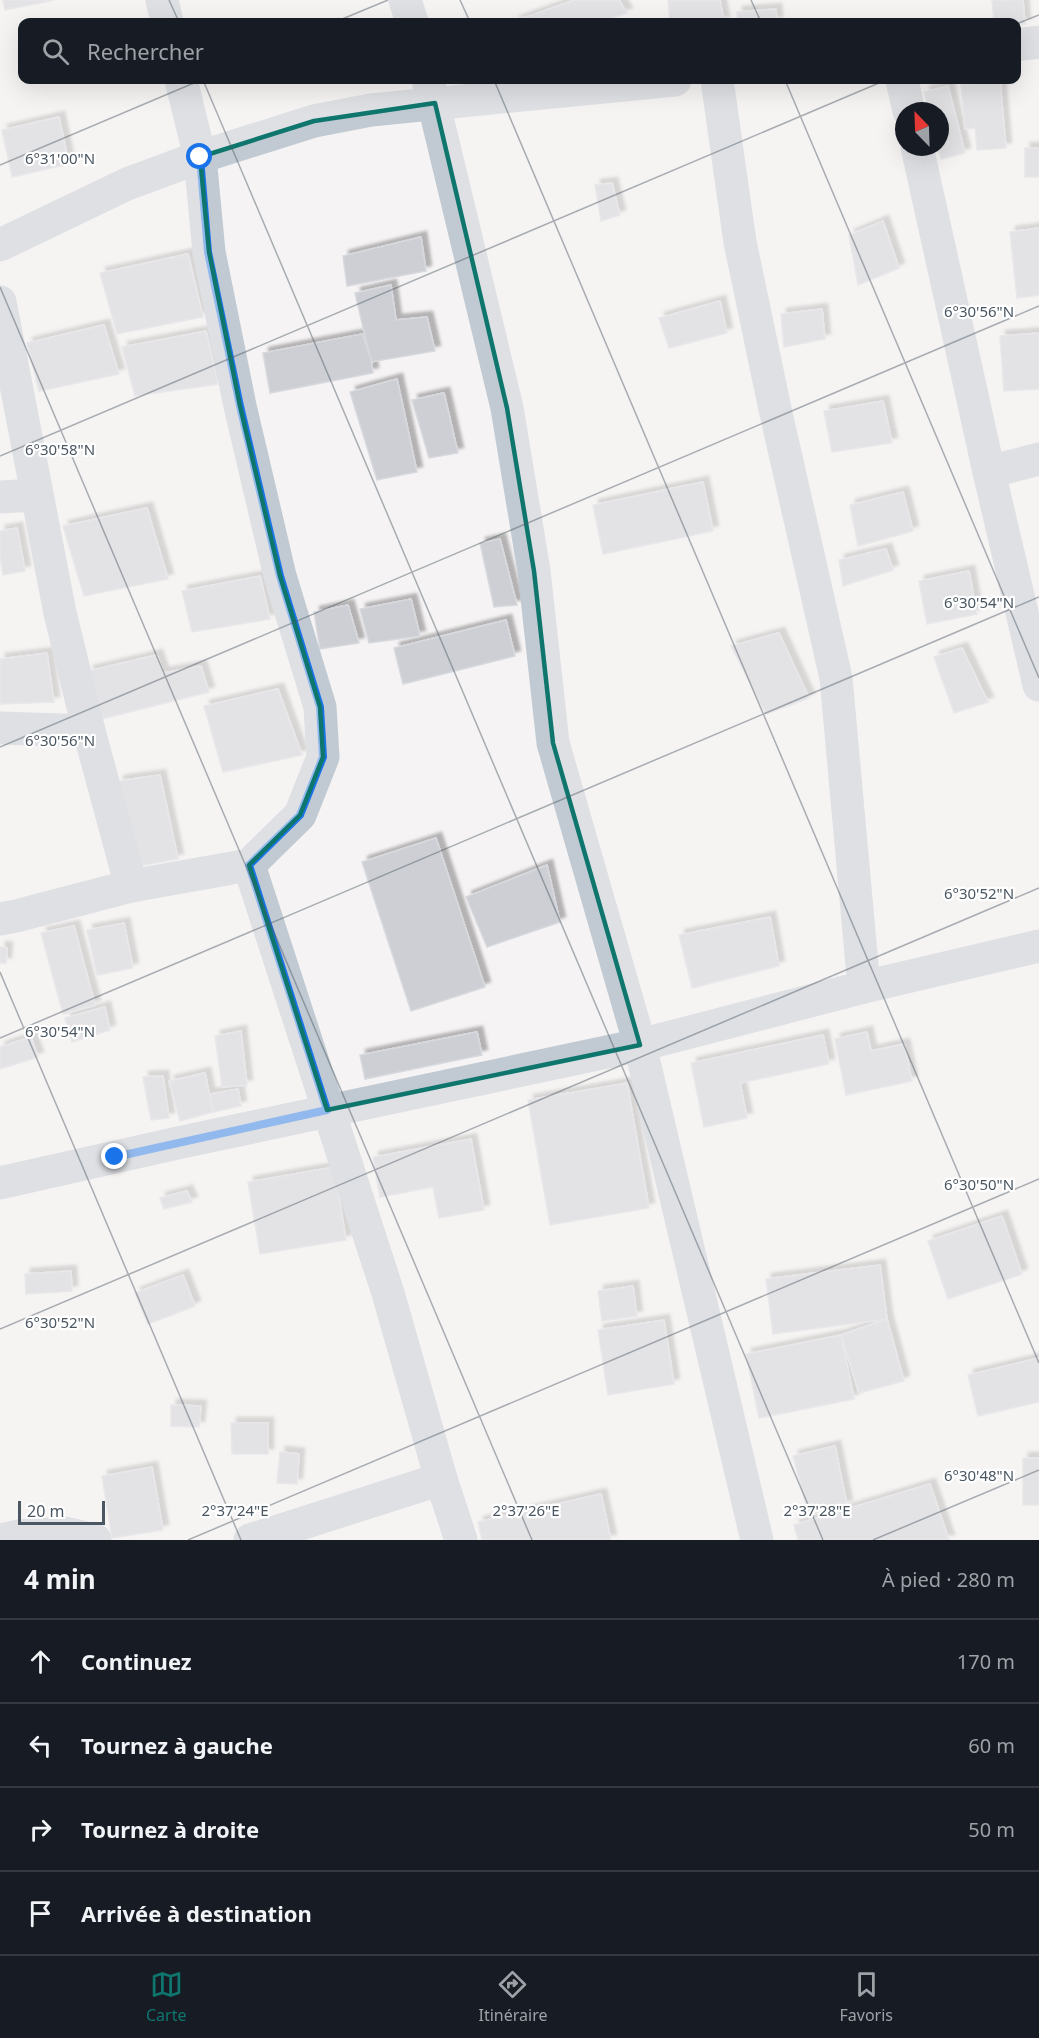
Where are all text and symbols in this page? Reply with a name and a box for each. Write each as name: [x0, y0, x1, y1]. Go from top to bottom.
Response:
search box: [18, 18, 1021, 84]
icon: search: [39, 35, 72, 68]
text: Rechercher: [87, 36, 204, 66]
north arrow: [895, 102, 949, 156]
route start: [186, 143, 212, 169]
text: 6°31'00"N: [25, 148, 95, 168]
text: 6°30'56"N: [944, 301, 1014, 321]
text: 6°30'58"N: [25, 439, 95, 459]
text: 6°30'54"N: [944, 592, 1014, 612]
text: 6°30'56"N: [25, 730, 95, 750]
text: 6°30'52"N: [944, 883, 1014, 903]
text: 6°30'54"N: [25, 1021, 95, 1041]
route end: [101, 1143, 127, 1169]
text: 6°30'50"N: [944, 1174, 1014, 1194]
text: 6°30'52"N: [25, 1312, 95, 1332]
text: 6°30'48"N: [944, 1465, 1014, 1485]
scale bar: [18, 1498, 105, 1526]
text: 20 m: [27, 1500, 64, 1522]
text: 2°37'24"E: [201, 1500, 269, 1520]
text: 2°37'26"E: [492, 1500, 560, 1520]
text: 2°37'28"E: [783, 1500, 851, 1520]
text: 4 min: [24, 1561, 96, 1597]
text: À pied · 280 m: [882, 1566, 1015, 1593]
icon: ahead: [24, 1645, 57, 1678]
text: Continuez: [81, 1646, 192, 1676]
text: 170 m: [957, 1648, 1015, 1675]
icon: left: [24, 1729, 57, 1762]
text: Tournez à gauche: [81, 1730, 273, 1760]
text: 60 m: [968, 1732, 1015, 1759]
icon: right: [24, 1813, 57, 1846]
text: Tournez à droite: [81, 1814, 259, 1844]
text: 50 m: [968, 1816, 1015, 1843]
icon: arrive: [24, 1897, 57, 1930]
text: Arrivée à destination: [81, 1898, 312, 1928]
tab: Carte: [146, 1968, 187, 2026]
tab: Itinéraire: [479, 1968, 547, 2026]
tab: Favoris: [839, 1968, 893, 2026]

